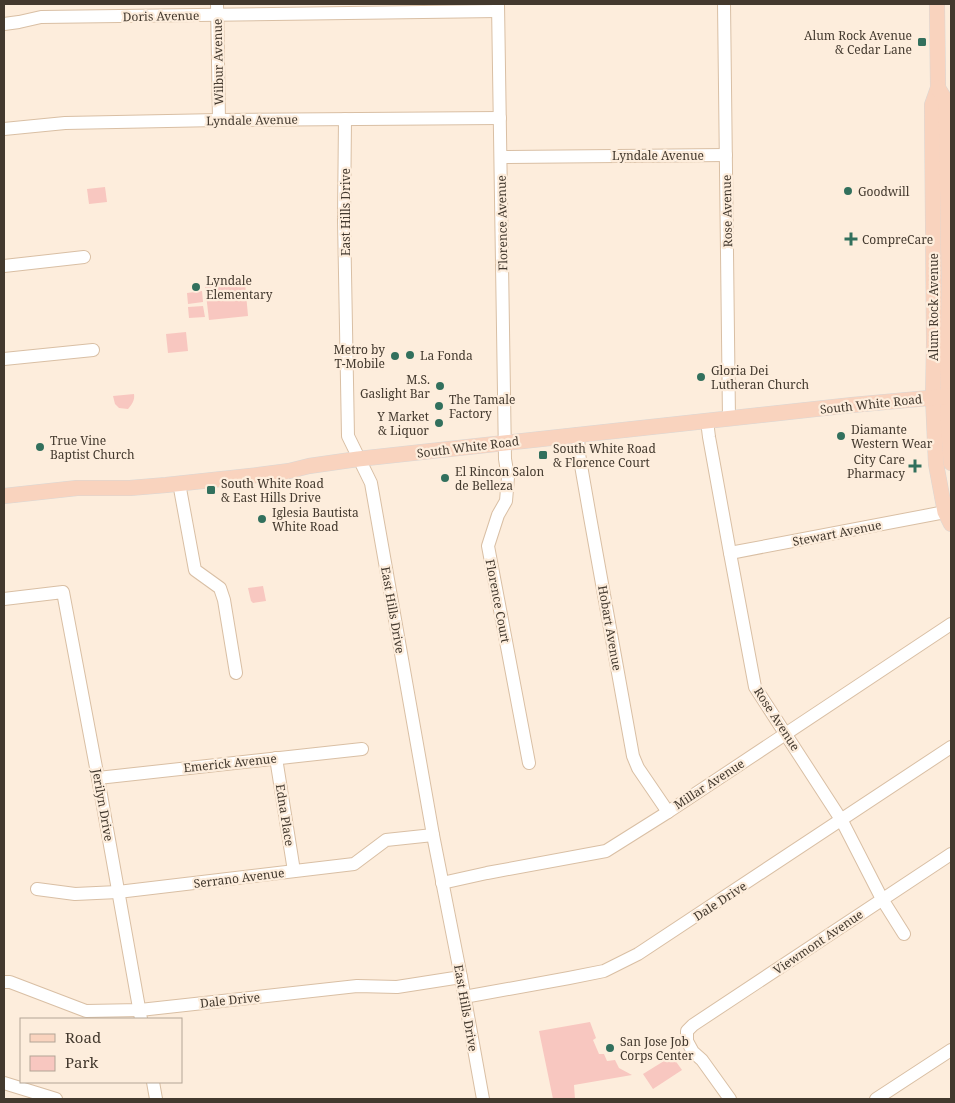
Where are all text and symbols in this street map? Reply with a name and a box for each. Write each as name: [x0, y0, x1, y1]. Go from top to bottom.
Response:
street label: Doris Avenue: [123, 7, 199, 25]
street label: Wilbur Avenue: [209, 18, 227, 106]
place label: Alum Rock Avenue & Cedar Lane: [804, 27, 912, 58]
marker: Alum Rock Avenue & Cedar Lane: [916, 36, 928, 48]
street label: Lyndale Avenue: [206, 111, 298, 129]
street label: Lyndale Avenue: [612, 147, 704, 164]
street label: East Hills Drive: [337, 168, 354, 256]
street label: Florence Avenue: [493, 175, 511, 271]
street label: Rose Avenue: [718, 175, 736, 247]
place label: Goodwill: [858, 183, 910, 200]
marker: Goodwill: [842, 185, 854, 197]
place label: CompreCare: [862, 231, 933, 248]
marker: CompreCare: [844, 232, 858, 246]
street label: Alum Rock Avenue: [925, 253, 942, 361]
place label: Lyndale Elementary: [206, 272, 273, 303]
marker: Lyndale Elementary: [190, 281, 202, 293]
place label: Metro by T-Mobile: [333, 341, 385, 372]
place label: La Fonda: [420, 347, 473, 364]
marker: La Fonda: [404, 349, 416, 361]
marker: Metro by T-Mobile: [389, 350, 401, 362]
place label: Gloria Dei Lutheran Church: [711, 362, 810, 393]
place label: M.S. Gaslight Bar: [360, 371, 430, 402]
marker: Gloria Dei Lutheran Church: [695, 371, 707, 383]
marker: M.S. Gaslight Bar: [434, 380, 446, 392]
street label: South White Road: [819, 390, 924, 418]
place label: The Tamale Factory: [449, 391, 516, 422]
marker: The Tamale Factory: [433, 400, 445, 412]
place label: Y Market & Liquor: [376, 408, 429, 439]
marker: Y Market & Liquor: [433, 417, 445, 429]
place label: Diamante Western Wear: [851, 421, 933, 452]
marker: Diamante Western Wear: [835, 430, 847, 442]
place label: True Vine Baptist Church: [50, 432, 135, 463]
street label: South White Road: [416, 432, 521, 462]
place label: South White Road & Florence Court: [553, 440, 656, 471]
marker: True Vine Baptist Church: [34, 441, 46, 453]
marker: South White Road & Florence Court: [537, 449, 549, 461]
place label: City Care Pharmacy: [847, 451, 905, 482]
marker: City Care Pharmacy: [909, 460, 921, 472]
place label: El Rincon Salon de Belleza: [455, 463, 544, 494]
marker: El Rincon Salon de Belleza: [439, 472, 451, 484]
place label: South White Road & East Hills Drive: [221, 475, 324, 506]
marker: South White Road & East Hills Drive: [205, 484, 217, 496]
place label: Iglesia Bautista White Road: [272, 504, 359, 535]
marker: Iglesia Bautista White Road: [256, 513, 268, 525]
street label: Stewart Avenue: [791, 516, 883, 550]
street label: Florence Court: [482, 558, 514, 644]
street label: East Hills Drive: [377, 565, 409, 655]
street label: Hobart Avenue: [594, 584, 626, 672]
street label: Rose Avenue: [750, 684, 804, 754]
street label: Emerick Avenue: [183, 750, 277, 776]
street label: Millar Avenue: [670, 755, 748, 813]
street label: Jerilyn Drive: [88, 767, 118, 842]
street label: Edna Place: [272, 783, 298, 847]
street label: Serrano Avenue: [193, 864, 285, 892]
street label: Dale Drive: [690, 877, 750, 925]
street label: Viewmont Avenue: [770, 906, 866, 978]
street label: East Hills Drive: [450, 963, 482, 1053]
street label: Dale Drive: [199, 988, 261, 1012]
legend: [20, 1018, 182, 1083]
text: Road: [65, 1027, 101, 1047]
place label: San Jose Job Corps Center: [620, 1033, 694, 1064]
marker: San Jose Job Corps Center: [604, 1042, 616, 1054]
text: Park: [65, 1052, 99, 1072]

